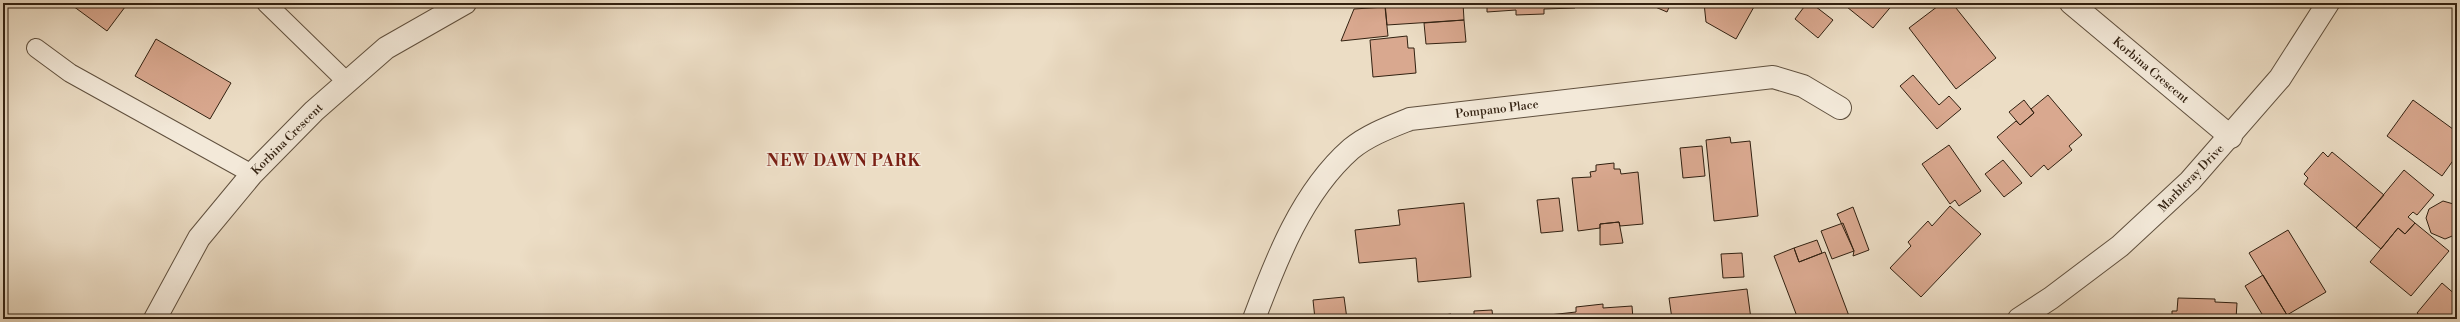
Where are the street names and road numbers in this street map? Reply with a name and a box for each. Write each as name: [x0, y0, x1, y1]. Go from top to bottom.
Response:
street label: Korbina Crescent: [2109, 34, 2193, 107]
street label: Pompano Place: [1454, 97, 1540, 122]
street label: Korbina Crescent: [248, 100, 327, 178]
street label: Marbleray Drive: [2155, 141, 2227, 215]

